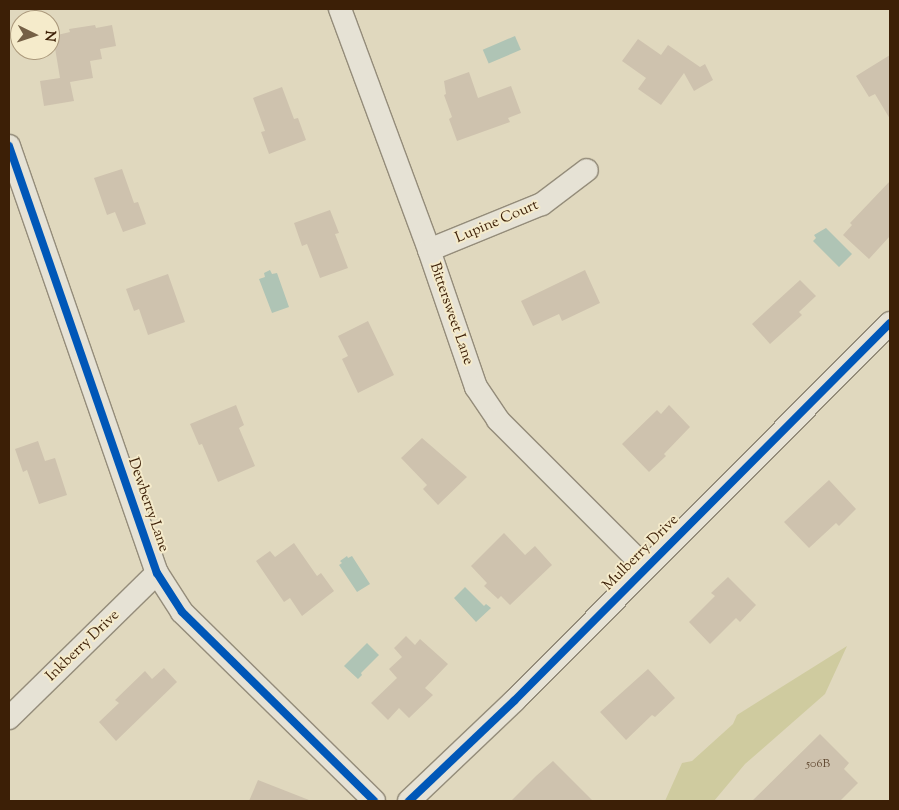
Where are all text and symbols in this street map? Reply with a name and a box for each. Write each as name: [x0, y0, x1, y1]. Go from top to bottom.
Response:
north arrow: [10, 10, 60, 60]
text: N: [39, 30, 59, 42]
street label: Lupine Court: [453, 196, 541, 248]
street label: Bittersweet Lane: [425, 260, 477, 368]
street label: Dewberry Lane: [123, 456, 173, 554]
street label: Mulberry Drive: [599, 511, 683, 595]
street label: Inkberry Drive: [43, 607, 123, 685]
house number: 506B: [806, 758, 830, 772]

